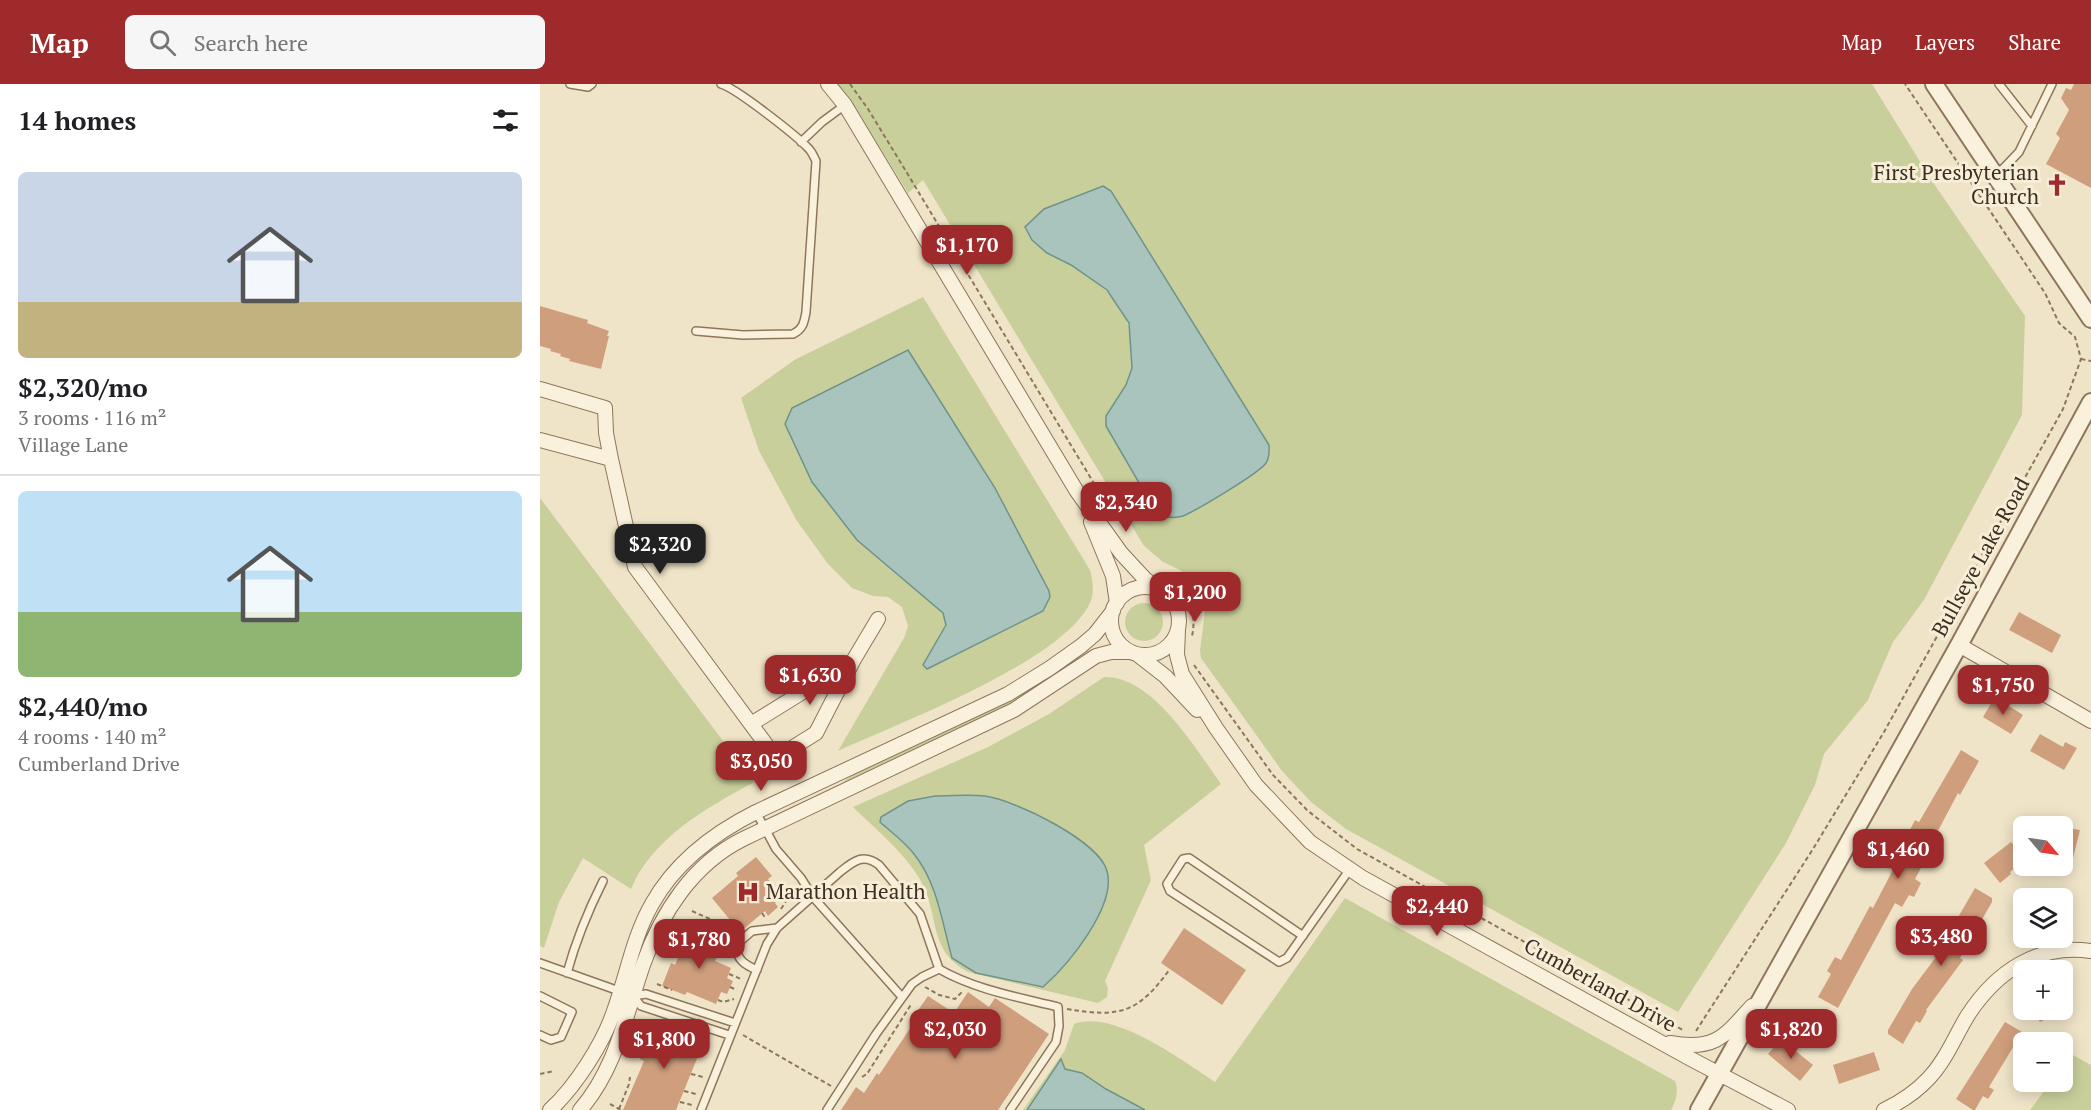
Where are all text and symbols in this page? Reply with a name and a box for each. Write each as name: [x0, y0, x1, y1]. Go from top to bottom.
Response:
search box: [125, 15, 545, 69]
text: Map: [30, 24, 89, 61]
icon: search: [146, 26, 179, 59]
text: Search here: [194, 28, 308, 57]
text: Map: [1841, 28, 1882, 56]
text: Layers: [1915, 28, 1975, 56]
text: Share: [2008, 28, 2061, 56]
text: 14 homes: [18, 103, 136, 137]
icon: filters: [489, 104, 522, 137]
place label: First Presbyterian Church: [1873, 158, 2040, 210]
church icon: First Presbyterian Church: [2044, 172, 2070, 198]
icon: home: [216, 211, 324, 319]
pin: $1,170: [918, 225, 1016, 276]
text: $1,170: [936, 231, 998, 258]
text: $2,320/mo: [18, 370, 148, 404]
text: 3 rooms · 116 m²: [18, 404, 166, 431]
text: Village Lane: [18, 431, 128, 458]
street label: Bullseye Lake Road: [1925, 472, 2036, 641]
pin: $2,340: [1077, 482, 1175, 533]
text: $2,340: [1095, 488, 1157, 515]
pin: $2,320: [611, 524, 709, 575]
icon: home: [216, 530, 324, 638]
text: $2,320: [629, 530, 691, 557]
pin: $1,200: [1146, 572, 1244, 623]
text: $1,200: [1164, 578, 1226, 605]
pin: $1,630: [761, 655, 859, 706]
text: $1,630: [779, 661, 841, 688]
pin: $1,750: [1954, 665, 2052, 716]
text: $1,750: [1972, 671, 2034, 698]
text: $2,440/mo: [18, 689, 148, 723]
text: 4 rooms · 140 m²: [18, 723, 166, 750]
pin: $3,050: [712, 741, 810, 792]
text: $3,050: [730, 747, 792, 774]
text: Cumberland Drive: [18, 750, 180, 777]
north arrow: [2013, 816, 2073, 876]
map controls: [2013, 816, 2073, 1092]
pin: $1,460: [1849, 829, 1947, 880]
text: $1,460: [1867, 835, 1929, 862]
place label: Marathon Health: [766, 877, 926, 905]
hospital icon: Marathon Health: [735, 879, 761, 905]
pin: $2,440: [1388, 886, 1486, 937]
button: layers: [2013, 888, 2073, 948]
text: $2,440: [1406, 892, 1468, 919]
pin: $3,480: [1892, 916, 1990, 967]
pin: $1,780: [650, 919, 748, 970]
text: $3,480: [1910, 922, 1972, 949]
text: $1,780: [668, 925, 730, 952]
street label: Cumberland Drive: [1519, 931, 1682, 1038]
button: +: [2013, 960, 2073, 1020]
pin: $2,030: [906, 1009, 1004, 1060]
pin: $1,820: [1742, 1009, 1840, 1060]
text: $2,030: [924, 1015, 986, 1042]
text: $1,820: [1760, 1015, 1822, 1042]
pin: $1,800: [615, 1019, 713, 1070]
text: $1,800: [633, 1025, 695, 1052]
button: −: [2013, 1032, 2073, 1092]

